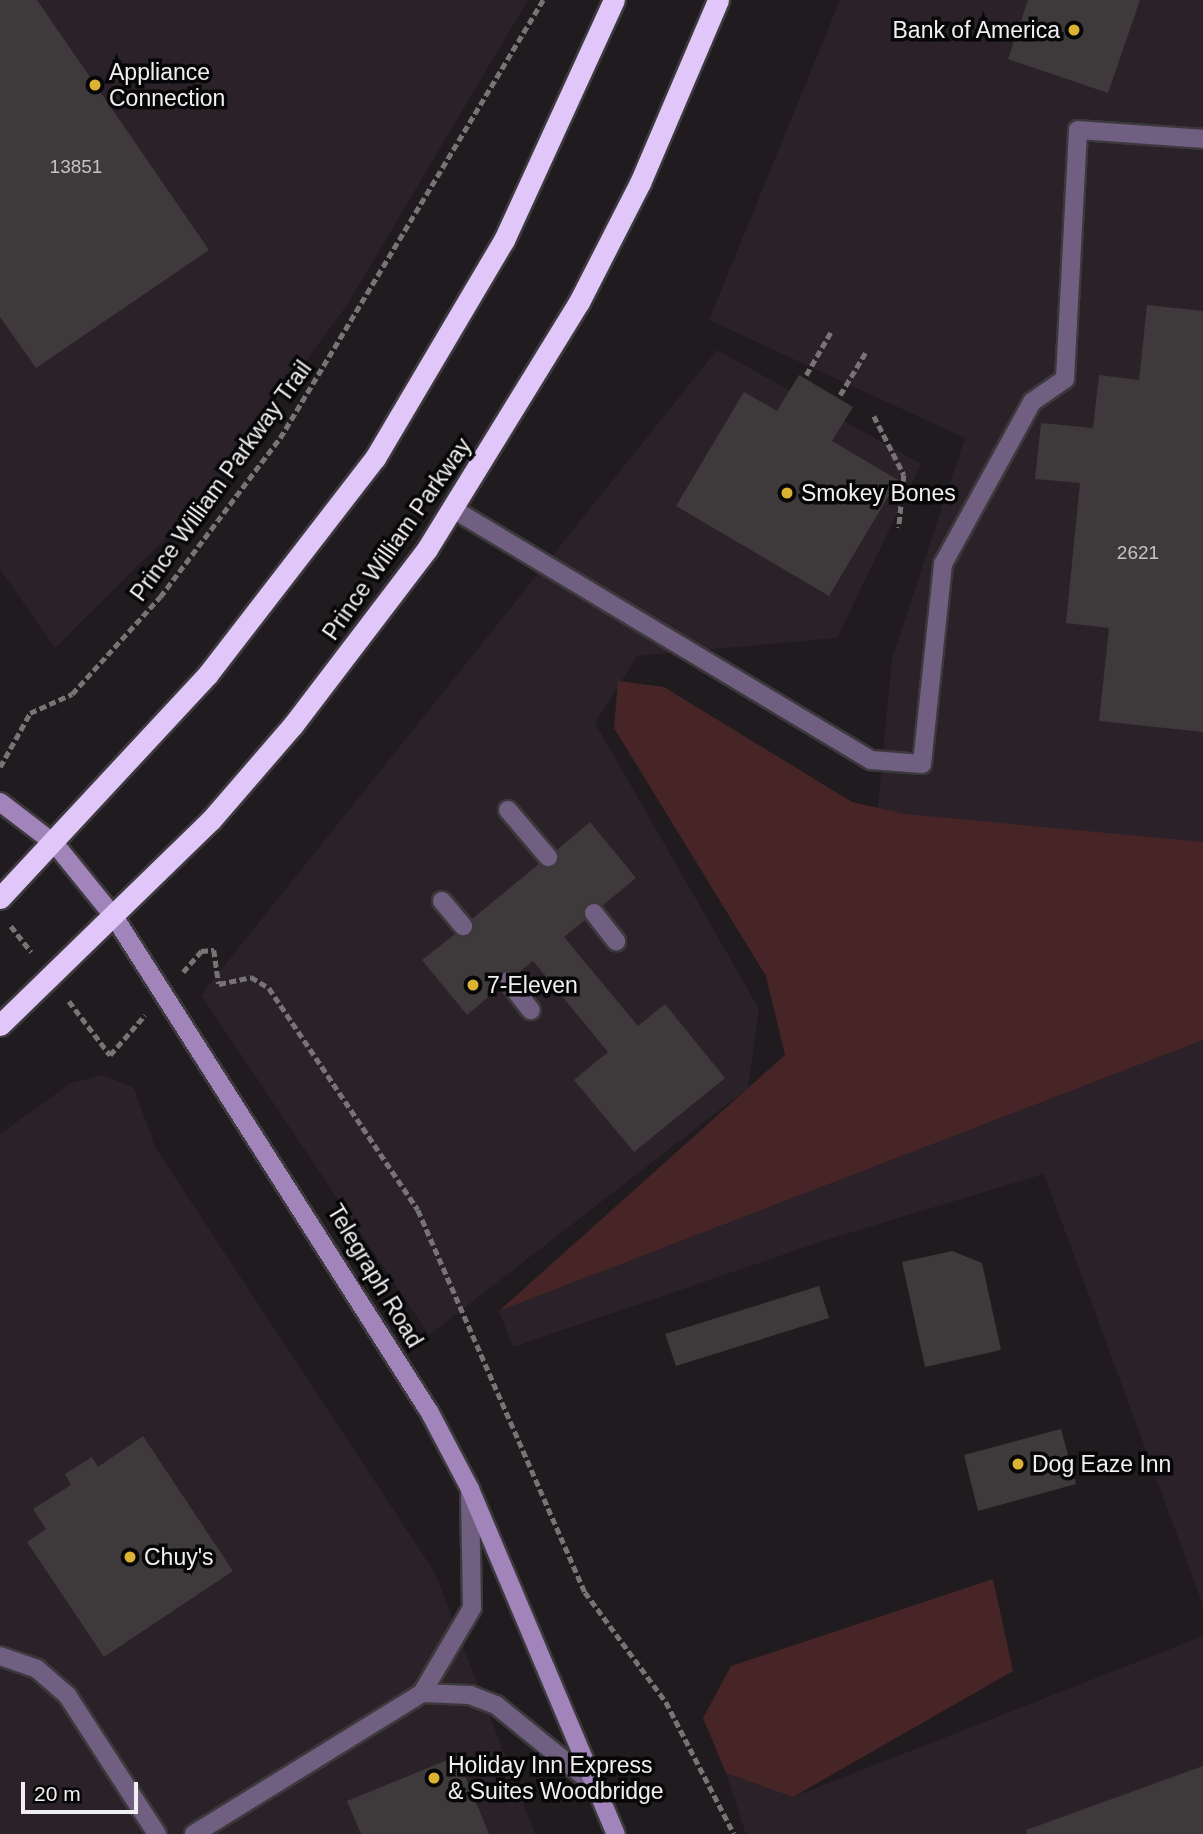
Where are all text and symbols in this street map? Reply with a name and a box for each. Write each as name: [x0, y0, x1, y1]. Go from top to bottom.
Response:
place label: Bank of America: [891, 16, 1060, 44]
marker: Bank of America: [1066, 22, 1082, 38]
place label: Appliance Connection: [109, 58, 225, 112]
marker: Appliance Connection: [87, 77, 103, 93]
house number: 13851: [50, 156, 102, 178]
street label: Prince William Parkway Trail: [124, 355, 318, 607]
street label: Prince William Parkway: [317, 433, 477, 645]
place label: Smokey Bones: [801, 479, 956, 507]
marker: Smokey Bones: [779, 485, 795, 501]
house number: 2621: [1117, 542, 1159, 564]
place label: 7-Eleven: [487, 971, 578, 999]
marker: 7-Eleven: [465, 977, 481, 993]
street label: Telegraph Road: [321, 1199, 429, 1353]
place label: Dog Eaze Inn: [1032, 1450, 1171, 1478]
marker: Dog Eaze Inn: [1010, 1456, 1026, 1472]
place label: Chuy's: [144, 1543, 214, 1571]
marker: Chuy's: [122, 1549, 138, 1565]
place label: Holiday Inn Express & Suites Woodbridge: [448, 1751, 664, 1805]
scale bar: [24, 1768, 142, 1812]
marker: Holiday Inn Express & Suites Woodbridge: [426, 1770, 442, 1786]
text: 20 m: [34, 1782, 81, 1805]

